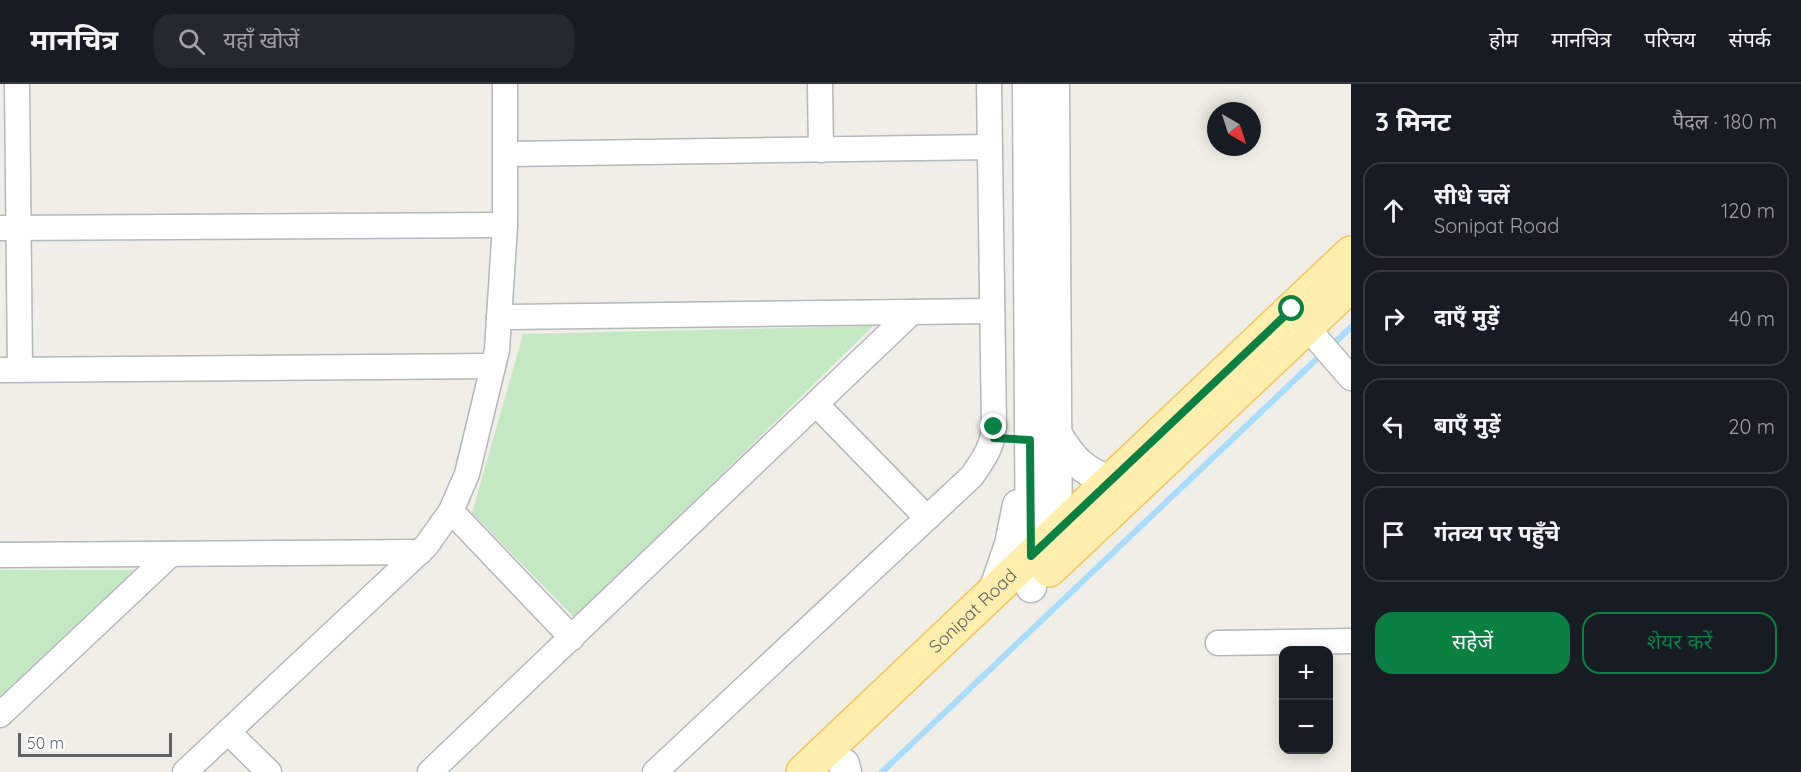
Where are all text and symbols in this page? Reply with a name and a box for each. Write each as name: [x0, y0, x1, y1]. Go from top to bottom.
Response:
search box: [154, 14, 574, 68]
text: मानचित्र: [30, 22, 118, 57]
icon: search: [175, 25, 208, 58]
text: यहाँ खोजें: [223, 26, 299, 54]
text: होम: [1489, 26, 1518, 52]
text: मानचित्र: [1551, 26, 1611, 52]
text: परिचय: [1644, 26, 1696, 52]
text: संपर्क: [1729, 26, 1771, 52]
north arrow: [1207, 102, 1261, 156]
text: 3 मिनट: [1375, 105, 1451, 138]
text: पैदल · 180 m: [1673, 109, 1777, 134]
text: सीधे चलें: [1434, 182, 1510, 210]
icon: ahead: [1377, 194, 1410, 227]
text: 120 m: [1721, 198, 1775, 223]
text: Sonipat Road: [1434, 213, 1559, 238]
route start: [1278, 295, 1304, 321]
icon: right: [1377, 302, 1410, 335]
text: दाएँ मुड़ें: [1434, 303, 1499, 331]
text: 40 m: [1729, 306, 1775, 331]
icon: left: [1377, 410, 1410, 443]
text: बाएँ मुड़ें: [1434, 411, 1500, 439]
route end: [980, 413, 1006, 439]
text: 20 m: [1728, 414, 1775, 439]
icon: arrive: [1377, 518, 1410, 551]
text: गंतव्य पर पहुँचे: [1434, 519, 1559, 547]
street label: Sonipat Road: [924, 564, 1021, 658]
button: सहेजें: [1375, 612, 1570, 674]
button: शेयर करें: [1582, 612, 1777, 674]
map controls: [1279, 646, 1333, 754]
button: +: [1279, 646, 1333, 700]
button: −: [1279, 700, 1333, 754]
scale bar: [18, 730, 172, 758]
text: 50 m: [27, 733, 64, 753]

